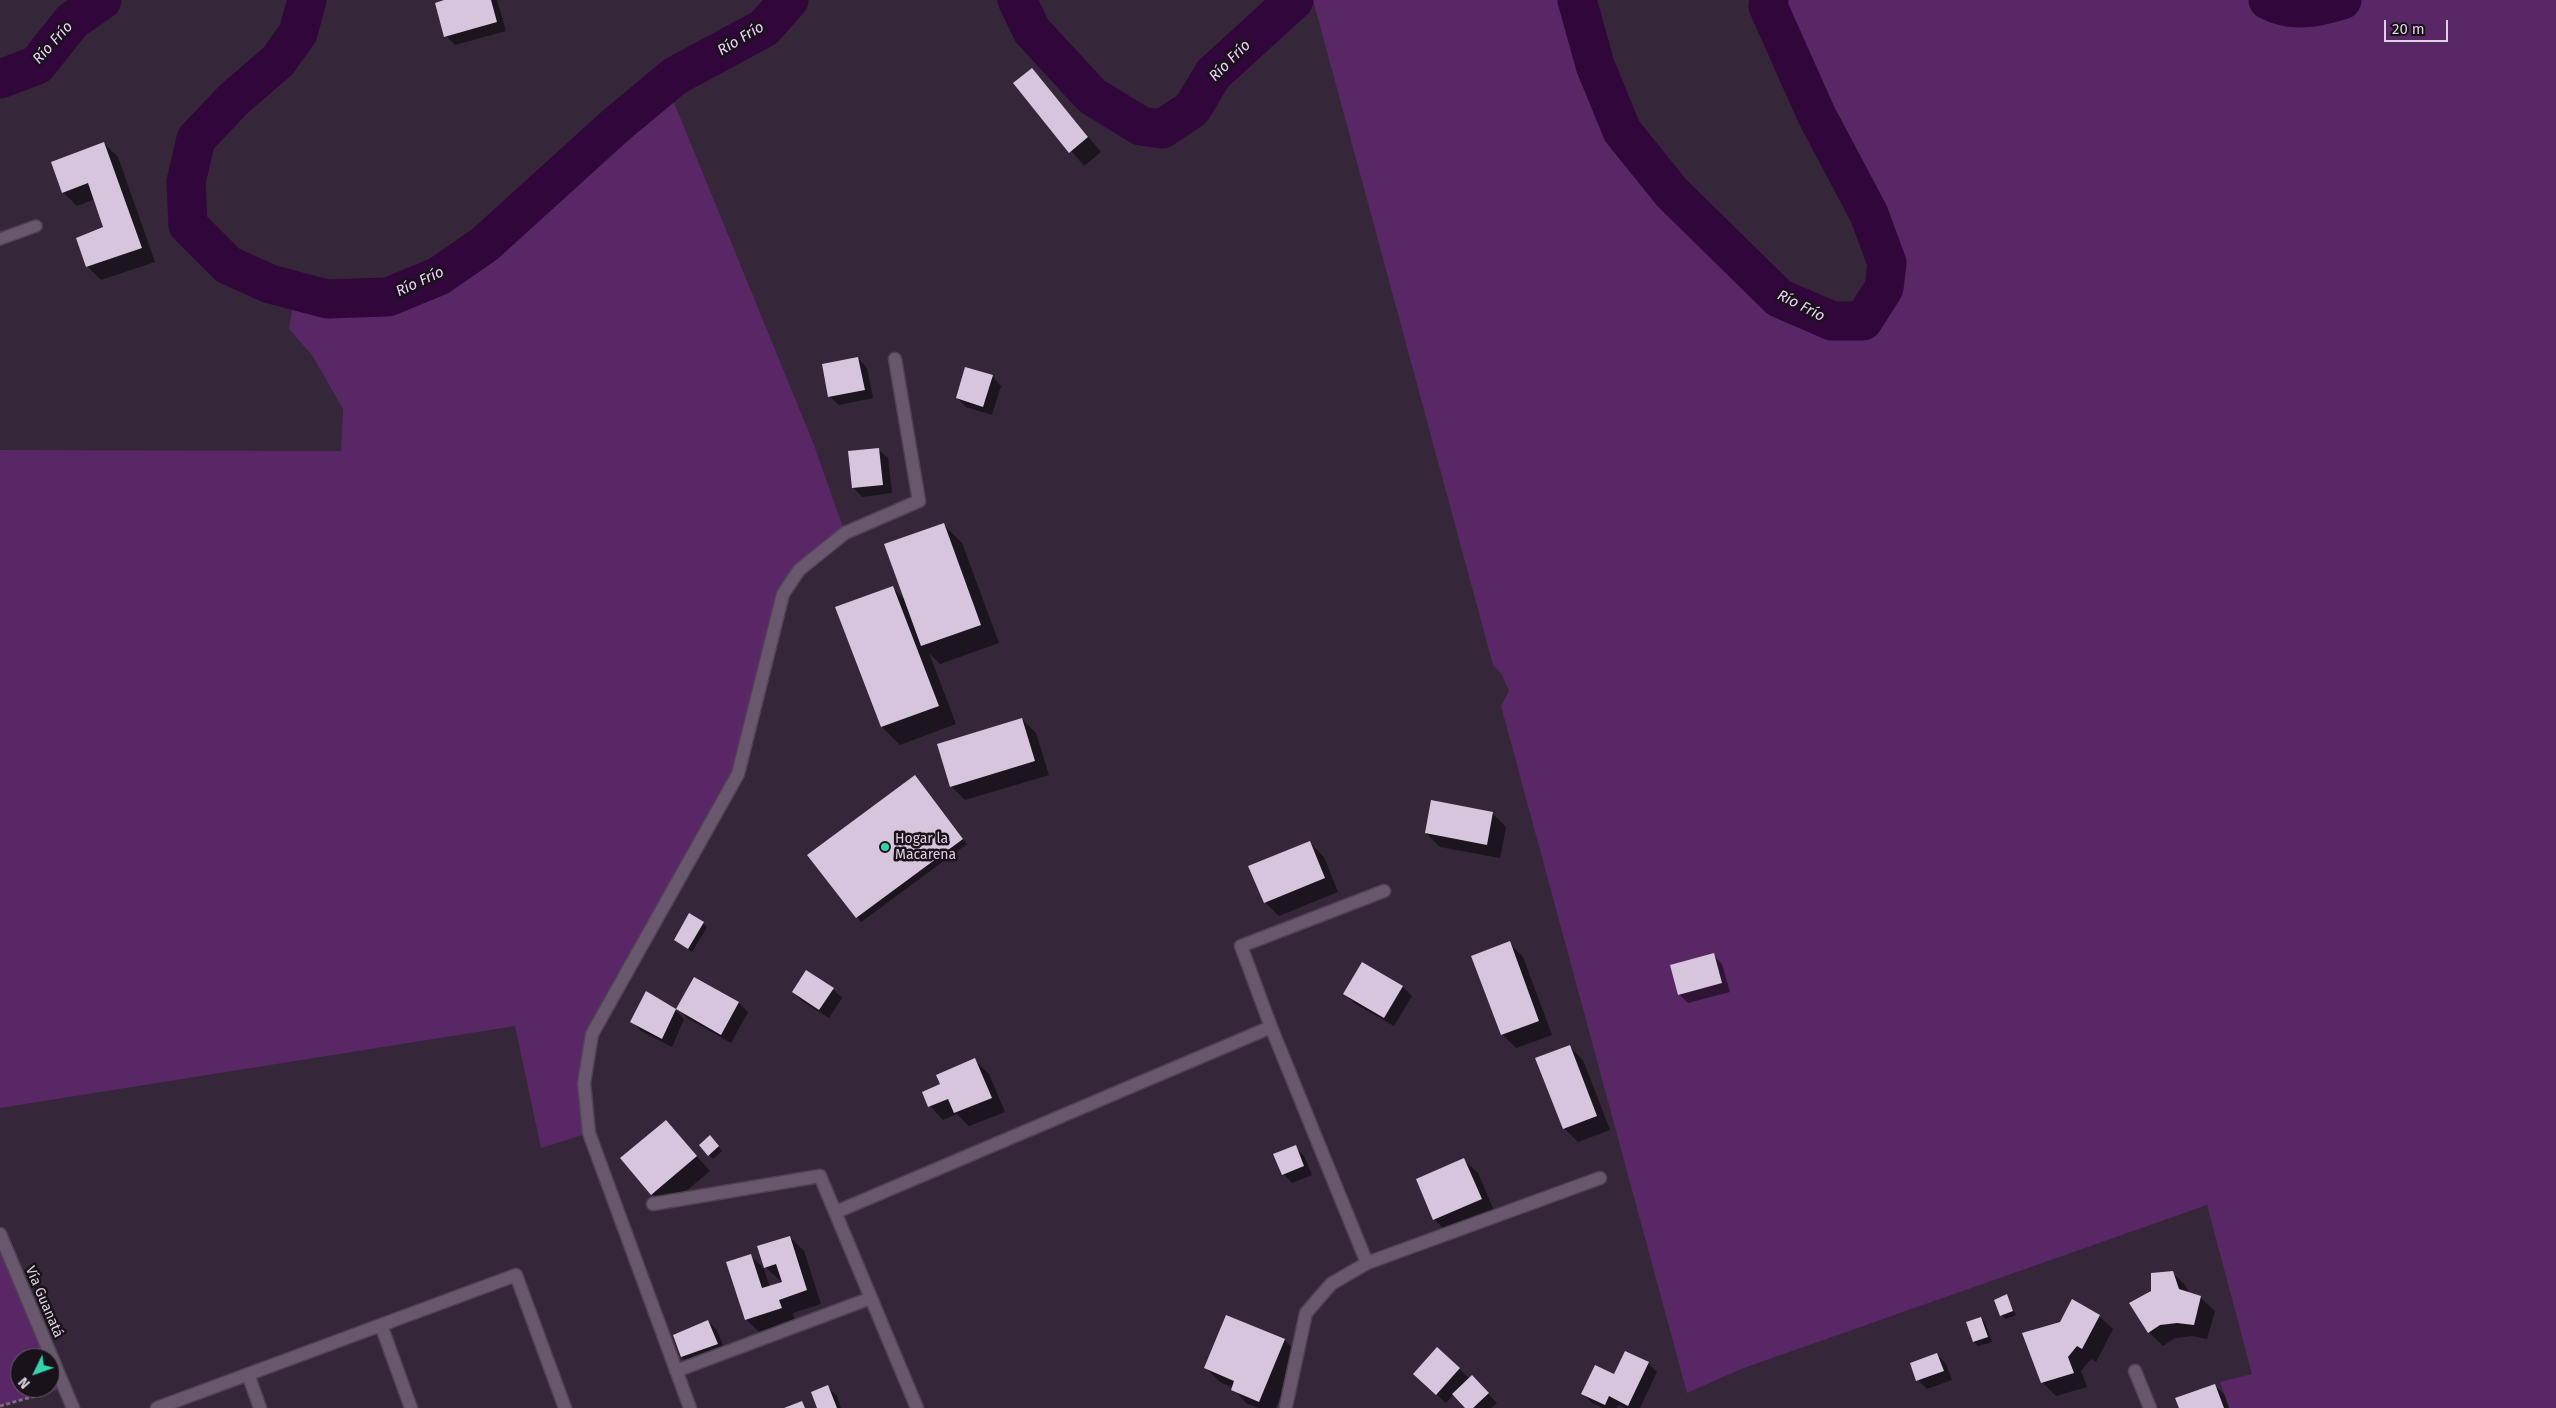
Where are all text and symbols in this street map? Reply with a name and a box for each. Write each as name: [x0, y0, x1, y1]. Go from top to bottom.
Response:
scale bar: [2386, 10, 2450, 42]
water label: Río Frío: [29, 18, 77, 68]
water label: Río Frío: [714, 18, 768, 60]
text: 20 m: [2392, 20, 2425, 38]
water label: Río Frío: [1206, 37, 1254, 85]
water label: Río Frío: [393, 263, 447, 301]
water label: Río Frío: [1774, 286, 1828, 326]
place label: Hogar la Macarena: [895, 831, 956, 864]
marker: Hogar la Macarena: [879, 841, 891, 853]
street label: Vía Guanatá: [21, 1264, 67, 1340]
north arrow: [10, 1348, 60, 1398]
text: N: [15, 1374, 34, 1392]

